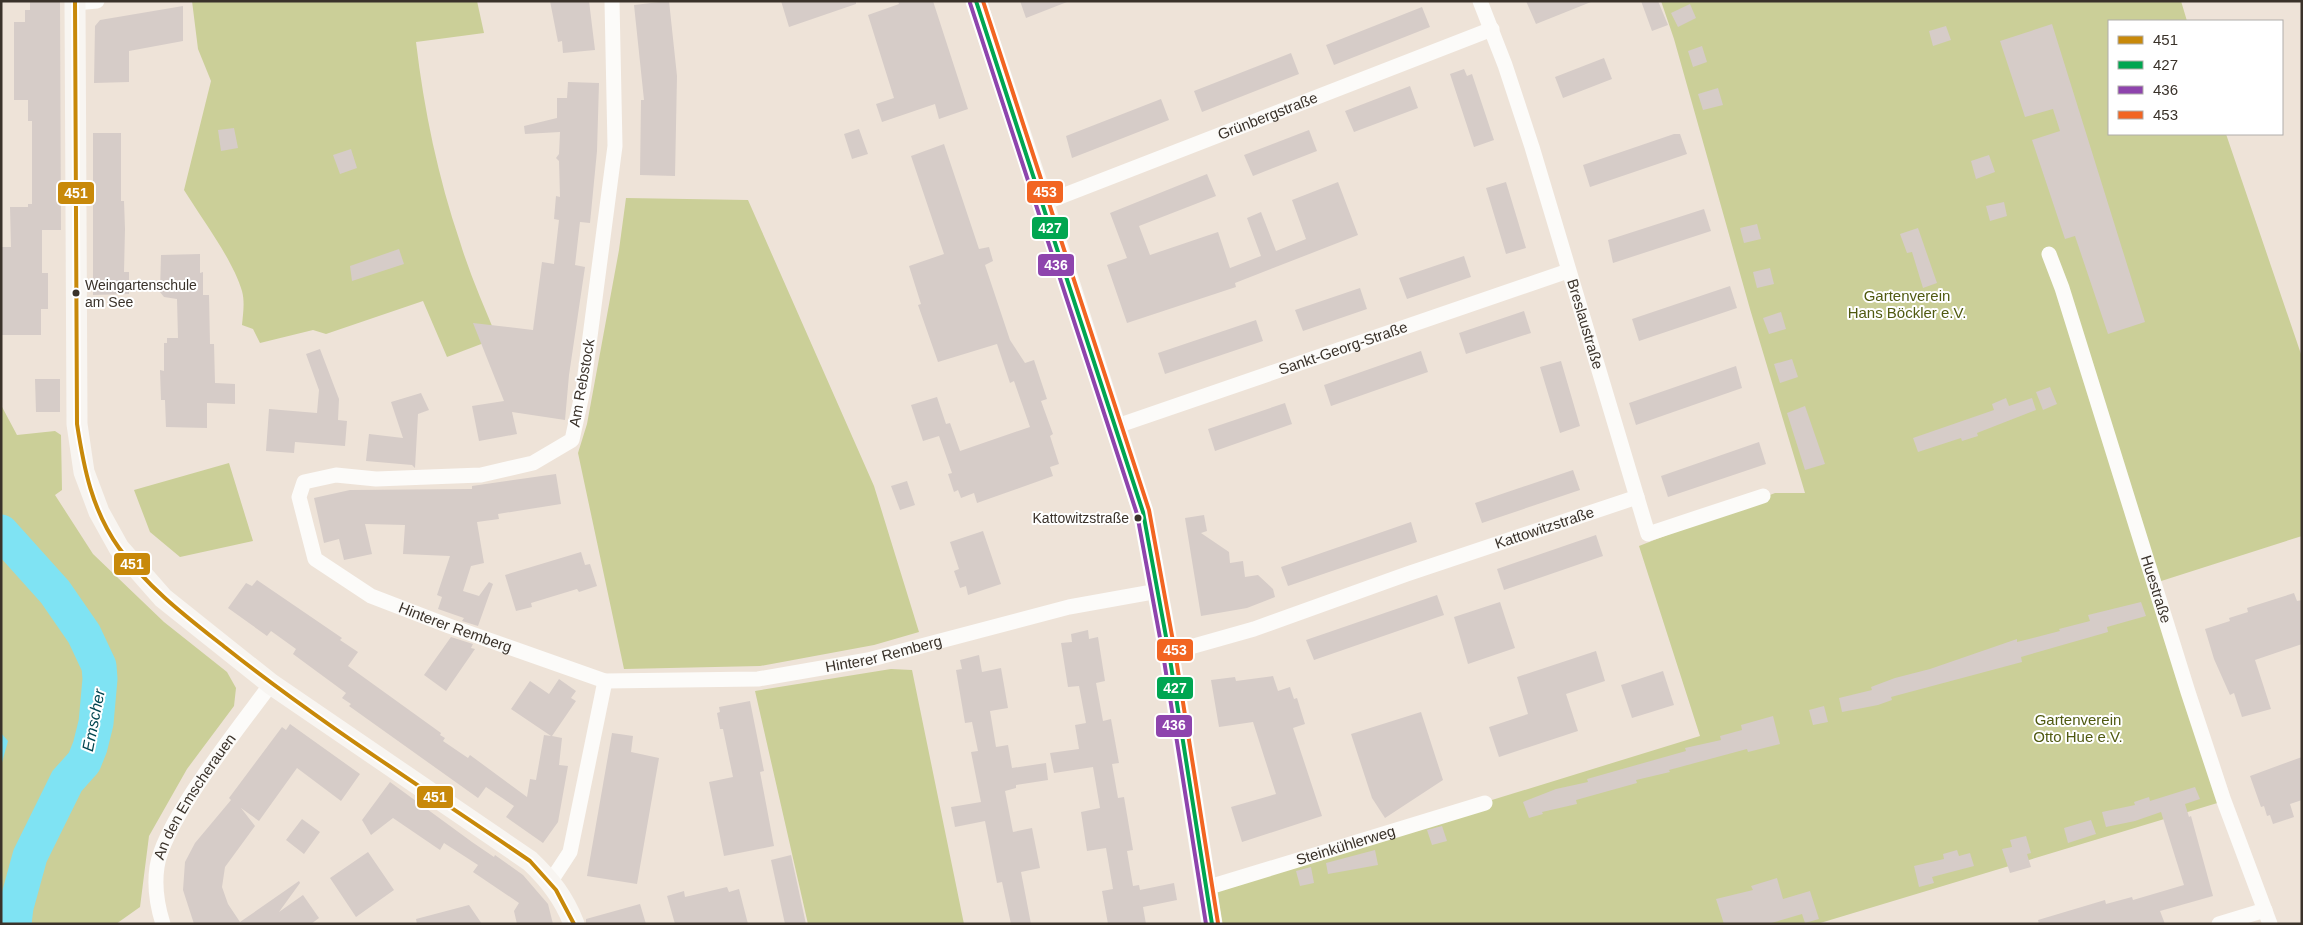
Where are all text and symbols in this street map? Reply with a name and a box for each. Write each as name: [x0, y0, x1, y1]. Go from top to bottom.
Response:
legend: [2108, 20, 2283, 135]
text: 451: [2153, 31, 2178, 48]
text: 427: [2153, 56, 2178, 73]
text: 436: [2153, 81, 2178, 98]
street label: Grünbergstraße: [1215, 89, 1320, 143]
text: 453: [2153, 106, 2178, 123]
line badge: 453: [1026, 180, 1064, 204]
line badge: 451: [57, 181, 95, 205]
text: 453: [1033, 184, 1057, 200]
text: 451: [64, 185, 88, 201]
line badge: 427: [1031, 216, 1069, 240]
text: 427: [1038, 220, 1062, 236]
line badge: 436: [1037, 253, 1075, 277]
text: 436: [1044, 257, 1068, 273]
place label: Weingartenschule am See: [85, 277, 197, 310]
street label: Breslaustraße: [1564, 277, 1607, 371]
park label: Gartenverein Hans Böckler e.V.: [1848, 287, 1966, 321]
marker: Weingartenschule am See: [71, 288, 81, 298]
street label: Sankt-Georg-Straße: [1276, 318, 1410, 378]
street label: Am Rebstock: [565, 337, 598, 428]
street label: Kattowitzstraße: [1493, 503, 1596, 552]
place label: Kattowitzstraße: [1033, 510, 1129, 526]
marker: Kattowitzstraße: [1133, 513, 1143, 523]
line badge: 451: [113, 552, 151, 576]
street label: Huestraße: [2138, 553, 2175, 625]
text: 451: [120, 556, 144, 572]
street label: Hinterer Remberg: [397, 599, 514, 656]
street label: Hinterer Remberg: [824, 632, 944, 675]
line badge: 453: [1156, 638, 1194, 662]
text: 453: [1163, 642, 1187, 658]
line badge: 427: [1156, 676, 1194, 700]
text: 427: [1163, 680, 1187, 696]
water label: Emscher: [79, 687, 108, 753]
park label: Gartenverein Otto Hue e.V.: [2033, 711, 2123, 745]
line badge: 436: [1155, 714, 1193, 738]
text: 436: [1162, 717, 1186, 733]
street label: An den Emscherauen: [150, 730, 239, 862]
line badge: 451: [416, 785, 454, 809]
text: 451: [423, 789, 447, 805]
street label: Steinkühlerweg: [1294, 822, 1397, 868]

